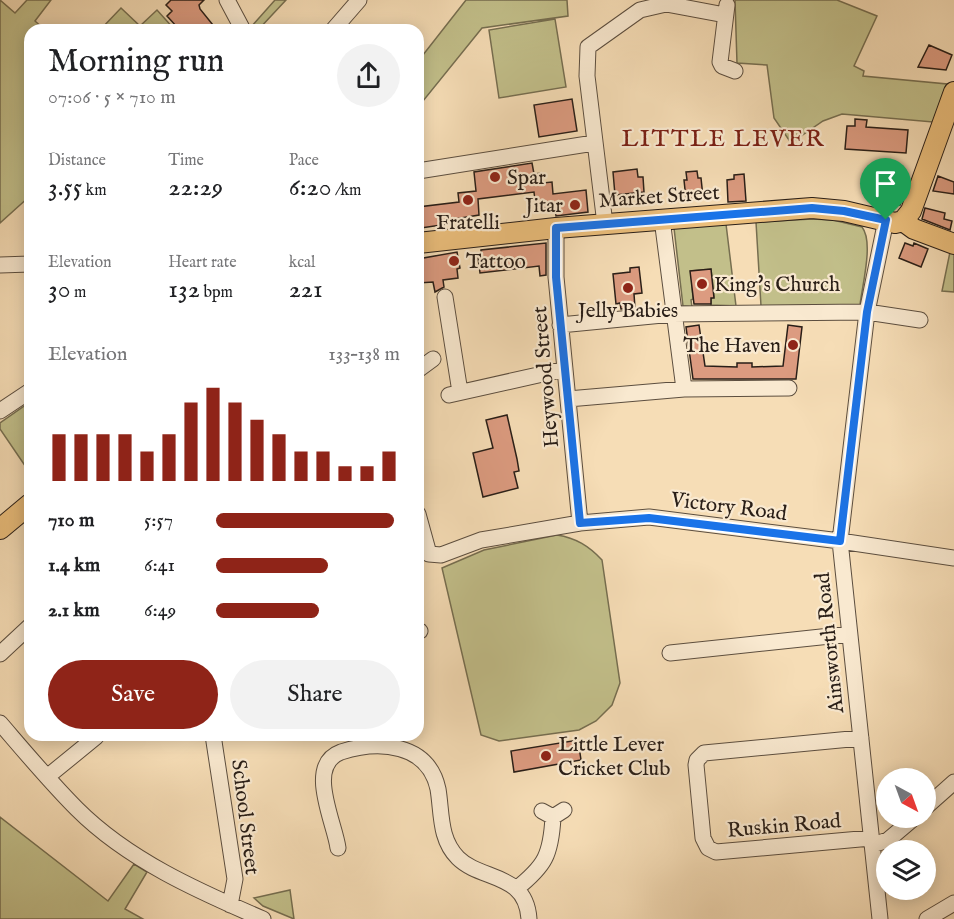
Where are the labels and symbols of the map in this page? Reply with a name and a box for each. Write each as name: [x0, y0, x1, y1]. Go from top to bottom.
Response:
district label: LITTLE LEVER: [621, 124, 825, 155]
pin: [860, 158, 911, 220]
place label: Spar: [507, 165, 546, 192]
marker: Spar: [488, 170, 502, 184]
street label: Market Street: [598, 180, 720, 215]
marker: Fratelli: [461, 193, 475, 207]
place label: Jitar: [523, 193, 563, 220]
marker: Jitar: [568, 198, 582, 212]
place label: Fratelli: [436, 210, 500, 237]
place label: Tattoo: [466, 249, 526, 276]
marker: Tattoo: [447, 254, 461, 268]
place label: King's Church: [714, 272, 840, 299]
marker: King's Church: [695, 277, 709, 291]
marker: Jelly Babies: [621, 281, 635, 295]
place label: Jelly Babies: [576, 298, 678, 325]
street label: Heywood Street: [527, 305, 566, 449]
place label: The Haven: [683, 333, 781, 360]
marker: The Haven: [786, 338, 800, 352]
street label: Victory Road: [668, 487, 789, 528]
street label: Ainsworth Road: [810, 570, 851, 716]
place label: Little Lever Cricket Club: [558, 732, 671, 783]
marker: Little Lever Cricket Club: [539, 749, 553, 763]
street label: School Street: [224, 758, 265, 876]
north arrow: [876, 768, 936, 828]
street label: Ruskin Road: [726, 808, 843, 845]

